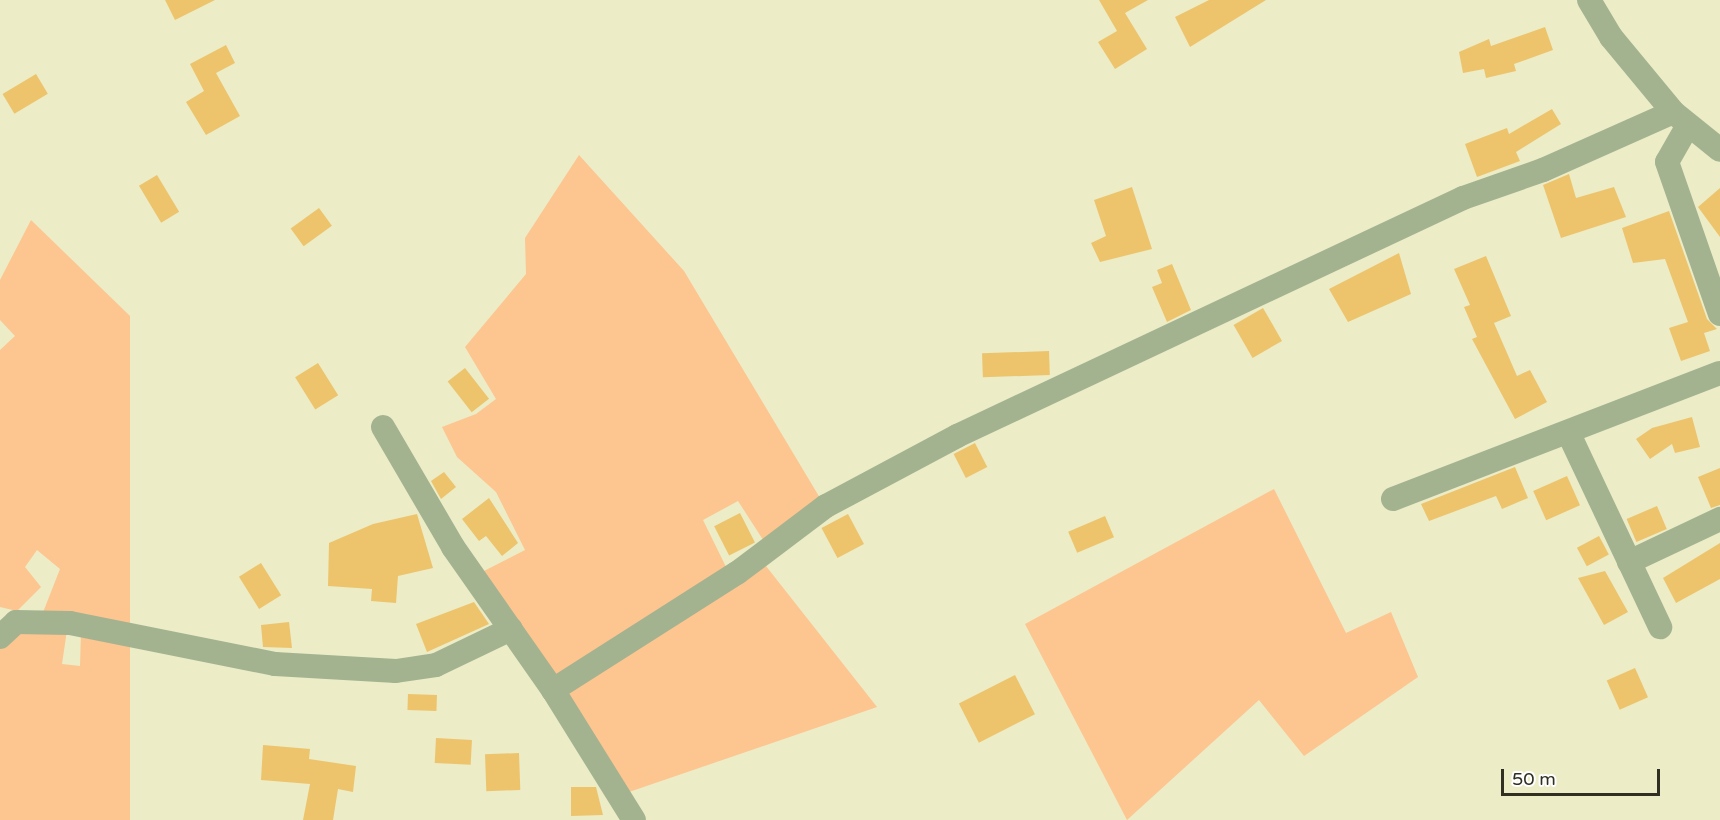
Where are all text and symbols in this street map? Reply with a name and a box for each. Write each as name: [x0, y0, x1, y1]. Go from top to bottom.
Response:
scale bar: [1504, 757, 1663, 795]
text: 50 m: [1512, 768, 1556, 790]

